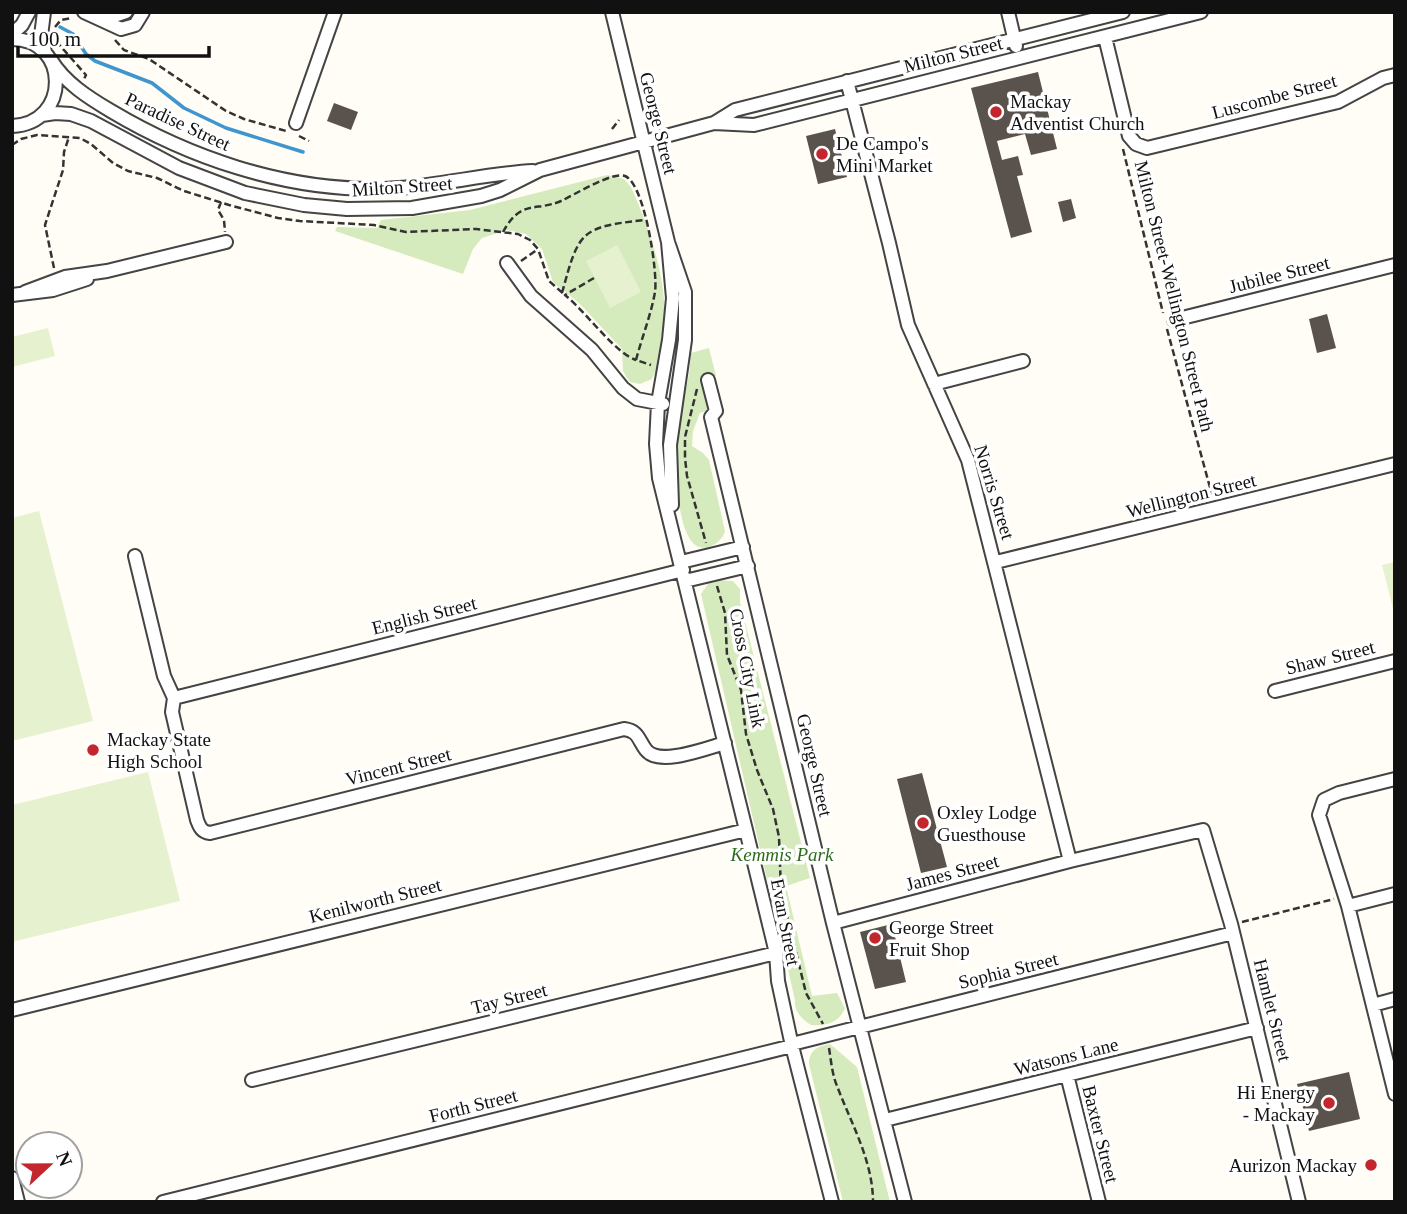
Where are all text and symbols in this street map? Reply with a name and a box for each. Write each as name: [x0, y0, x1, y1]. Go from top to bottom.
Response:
scale bar: [18, 14, 208, 58]
text: 100 m: [28, 27, 81, 51]
street label: Milton Street: [902, 32, 1005, 77]
street label: George Street: [636, 70, 682, 177]
street label: Luscombe Street: [1209, 70, 1339, 123]
street label: Paradise Street: [122, 88, 234, 155]
place label: Mackay Adventist Church: [1010, 91, 1145, 134]
marker: Mackay Adventist Church: [988, 104, 1004, 120]
place label: De Campo's Mini Market: [836, 133, 933, 176]
marker: De Campo's Mini Market: [814, 146, 830, 162]
street label: Milton Street-Wellington Street Path: [1131, 158, 1219, 434]
street label: Milton Street: [351, 172, 454, 200]
street label: Jubilee Street: [1227, 252, 1332, 297]
street label: Norris Street: [970, 442, 1019, 543]
street label: Wellington Street: [1124, 469, 1259, 522]
street label: English Street: [370, 592, 479, 639]
street label: Cross City Link: [726, 607, 769, 730]
street label: Shaw Street: [1283, 636, 1378, 679]
street label: George Street: [793, 712, 837, 819]
place label: Mackay State High School: [107, 729, 211, 772]
marker: Mackay State High School: [85, 742, 101, 758]
street label: Vincent Street: [343, 743, 454, 790]
place label: Oxley Lodge Guesthouse: [937, 802, 1037, 845]
marker: Oxley Lodge Guesthouse: [915, 815, 931, 831]
park label: Kemmis Park: [730, 844, 834, 865]
street label: James Street: [903, 850, 1002, 895]
street label: Kenilworth Street: [307, 874, 444, 927]
street label: Evan Street: [767, 877, 804, 968]
place label: George Street Fruit Shop: [889, 917, 994, 960]
marker: George Street Fruit Shop: [867, 930, 883, 946]
street label: Sophia Street: [956, 948, 1061, 993]
street label: Hamlet Street: [1250, 957, 1296, 1064]
street label: Tay Street: [469, 979, 550, 1018]
street label: Watsons Lane: [1012, 1033, 1120, 1080]
place label: Hi Energy - Mackay: [1237, 1082, 1315, 1125]
street label: Baxter Street: [1078, 1083, 1123, 1186]
street label: Forth Street: [427, 1084, 520, 1127]
marker: Hi Energy - Mackay: [1321, 1095, 1337, 1111]
north arrow: [14, 1130, 84, 1200]
text: N: [52, 1149, 77, 1169]
place label: Aurizon Mackay: [1229, 1155, 1357, 1176]
marker: Aurizon Mackay: [1363, 1157, 1379, 1173]

